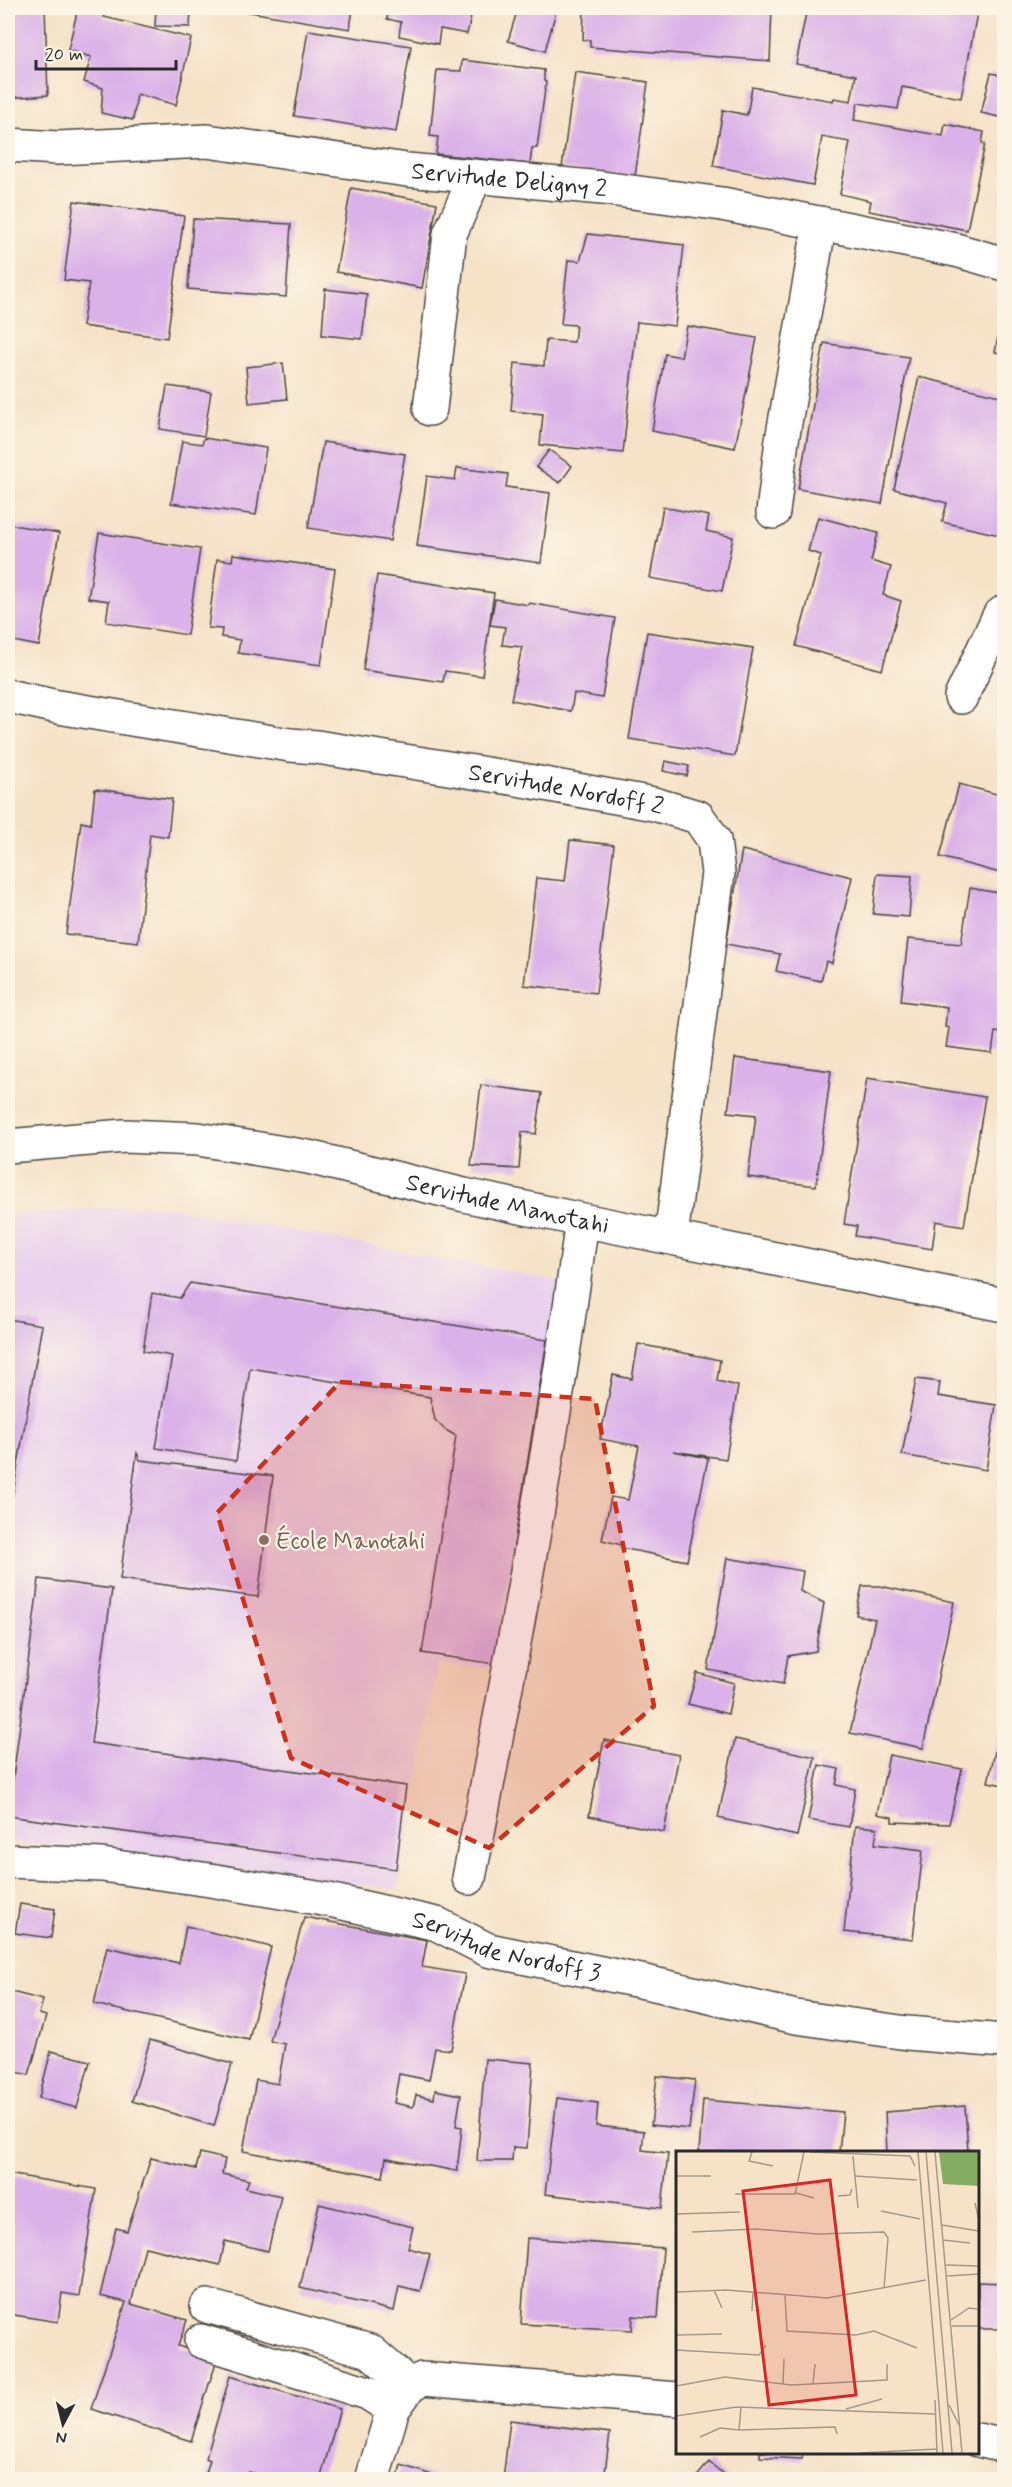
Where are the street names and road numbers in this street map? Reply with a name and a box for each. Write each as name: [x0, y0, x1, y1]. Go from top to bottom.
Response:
street label: Servitude Deligny 2: [410, 156, 608, 205]
street label: Servitude Nordoff 2: [466, 757, 668, 823]
street label: Servitude Manotahi: [403, 1167, 612, 1242]
street label: Servitude Nordoff 3: [409, 1905, 603, 1990]

